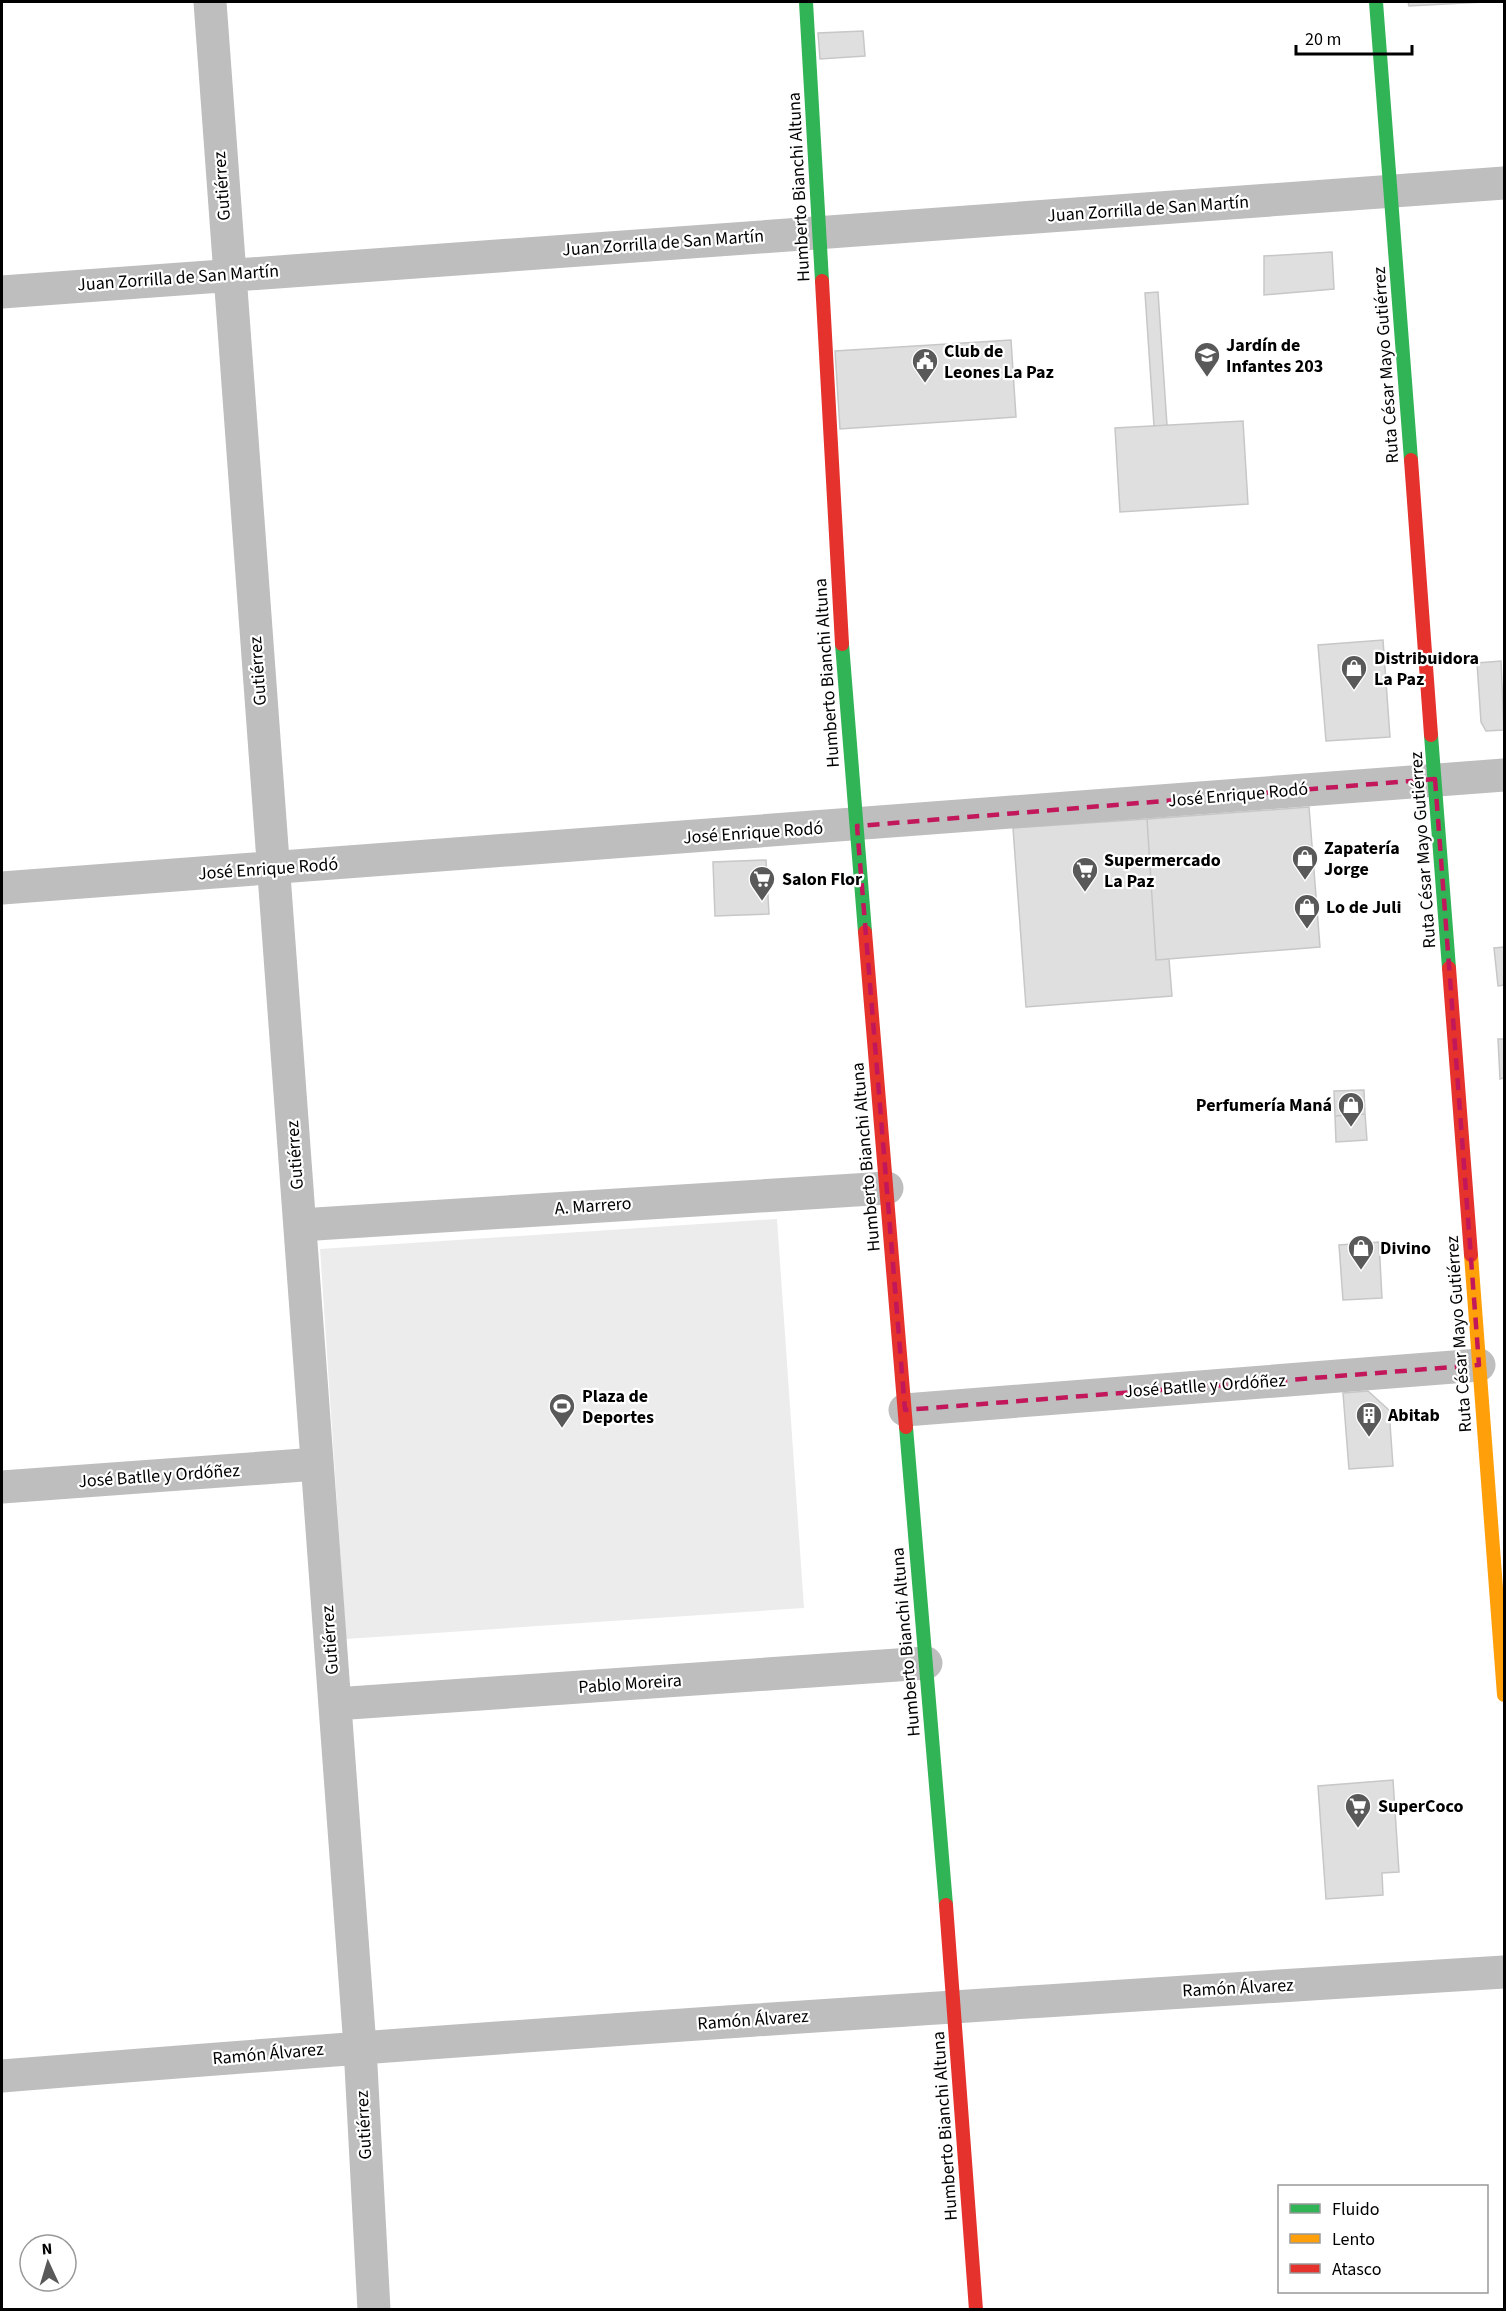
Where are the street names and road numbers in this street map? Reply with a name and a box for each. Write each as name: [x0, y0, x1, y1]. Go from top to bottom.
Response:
street label: Humberto Bianchi Altuna: [782, 92, 816, 282]
street label: Gutiérrez: [207, 150, 237, 221]
street label: Juan Zorrilla de San Martín: [1046, 189, 1250, 229]
street label: Juan Zorrilla de San Martín: [561, 223, 765, 263]
street label: Juan Zorrilla de San Martín: [76, 258, 280, 298]
street label: Ruta César Mayo Gutiérrez: [1367, 265, 1405, 464]
street label: Humberto Bianchi Altuna: [808, 577, 846, 769]
street label: Gutiérrez: [243, 635, 273, 706]
street label: Ruta César Mayo Gutiérrez: [1404, 750, 1442, 949]
street label: José Enrique Rodó: [1167, 776, 1309, 814]
street label: José Enrique Rodó: [682, 816, 824, 850]
street label: José Enrique Rodó: [197, 852, 339, 886]
street label: Humberto Bianchi Altuna: [845, 1061, 887, 1253]
street label: Gutiérrez: [280, 1119, 310, 1190]
street label: A. Marrero: [554, 1191, 632, 1221]
street label: Ruta César Mayo Gutiérrez: [1440, 1234, 1478, 1433]
street label: José Batlle y Ordóñez: [1123, 1368, 1287, 1404]
street label: José Batlle y Ordóñez: [77, 1458, 241, 1494]
street label: Humberto Bianchi Altuna: [885, 1546, 927, 1738]
street label: Gutiérrez: [315, 1604, 345, 1675]
street label: Pablo Moreira: [577, 1668, 683, 1700]
street label: Ramón Álvarez: [1182, 1973, 1295, 2003]
street label: Ramón Álvarez: [696, 2004, 810, 2036]
street label: Humberto Bianchi Altuna: [926, 2030, 964, 2222]
street label: Ramón Álvarez: [211, 2037, 325, 2071]
street label: Gutiérrez: [350, 2089, 378, 2160]

